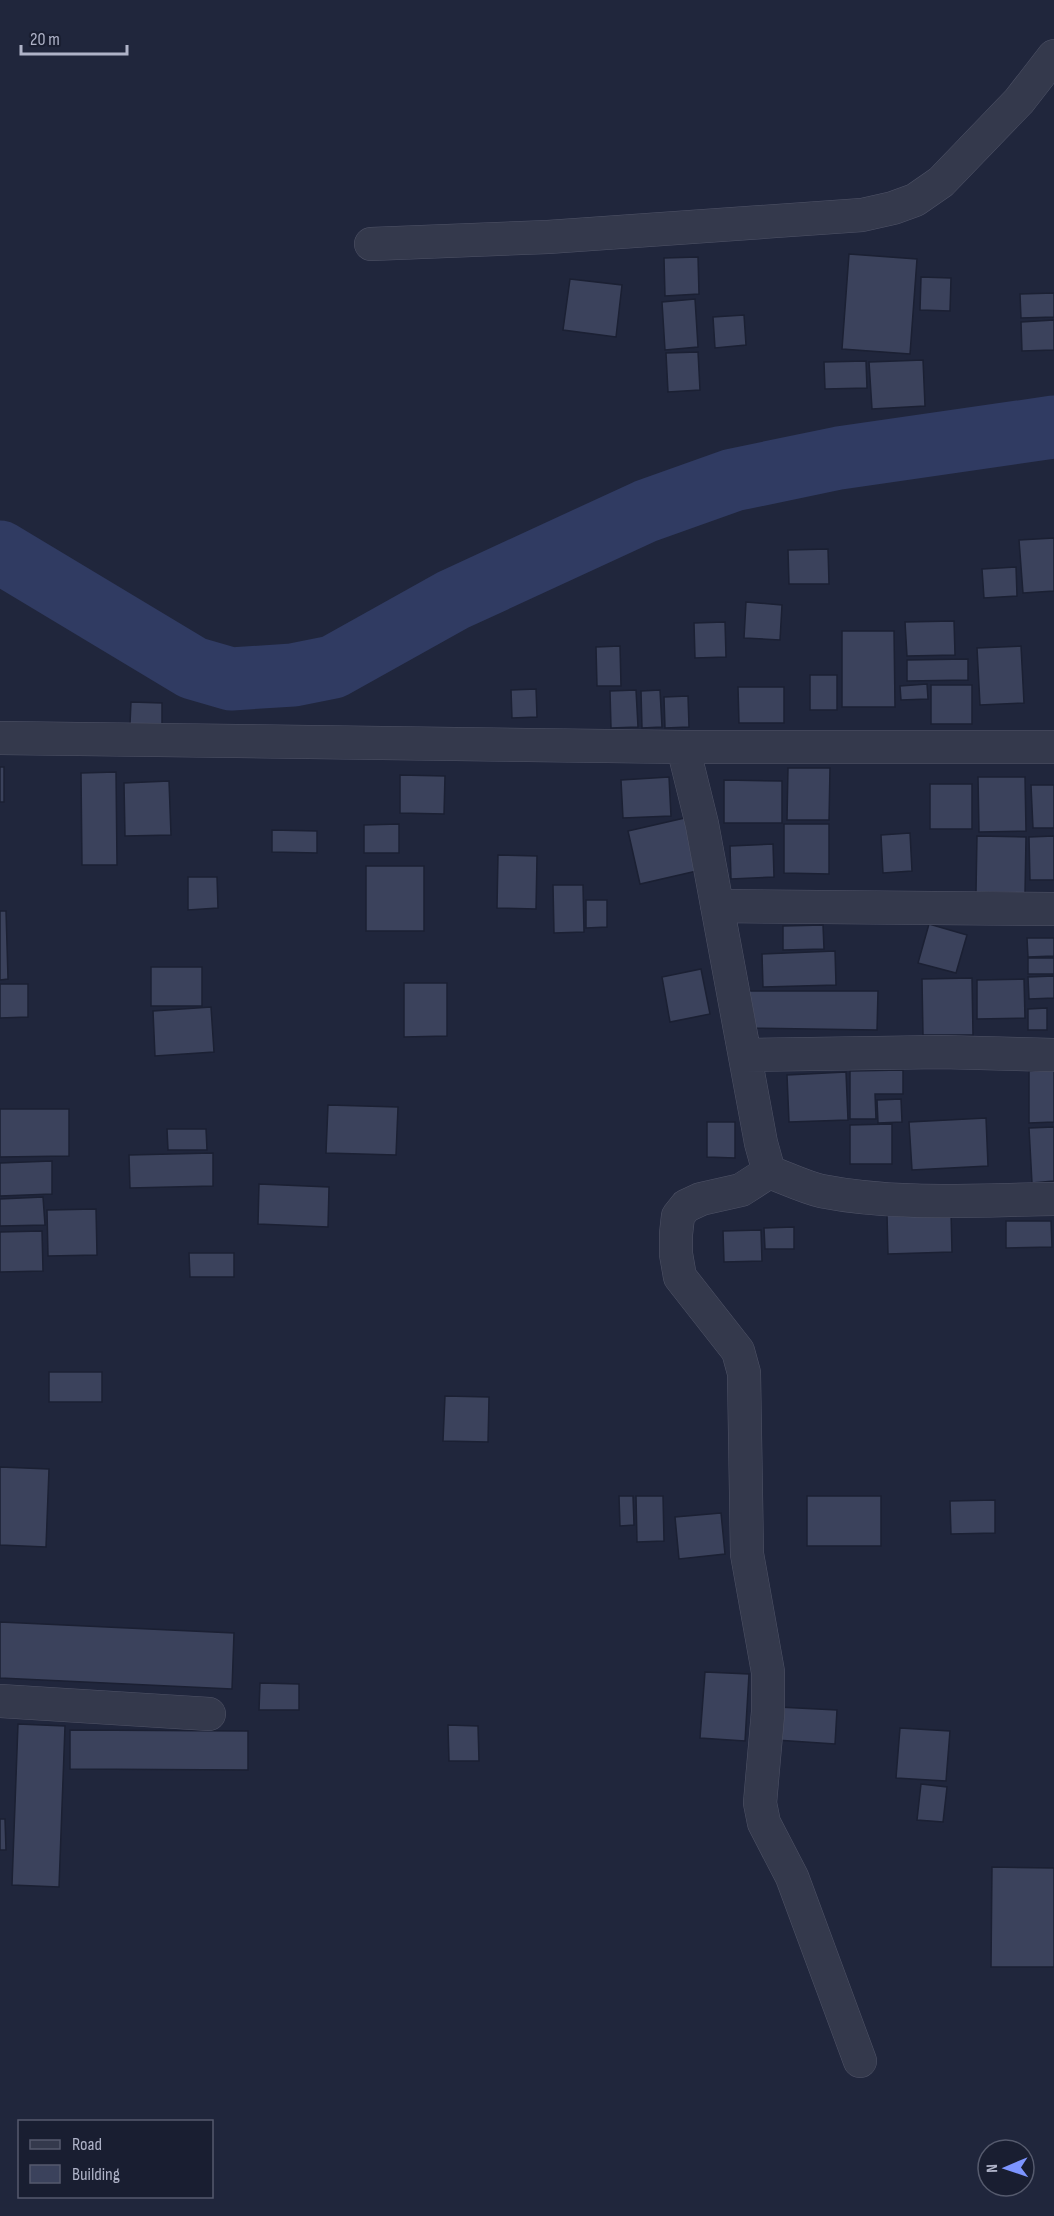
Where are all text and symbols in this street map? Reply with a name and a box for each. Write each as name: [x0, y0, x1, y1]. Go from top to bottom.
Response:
scale bar: [21, 18, 128, 56]
text: 20 m: [30, 29, 60, 50]
legend: [18, 2120, 213, 2198]
text: Road: [72, 2134, 102, 2155]
north arrow: [976, 2138, 1036, 2198]
text: Building: [72, 2164, 120, 2185]
text: N: [983, 2164, 1002, 2173]

